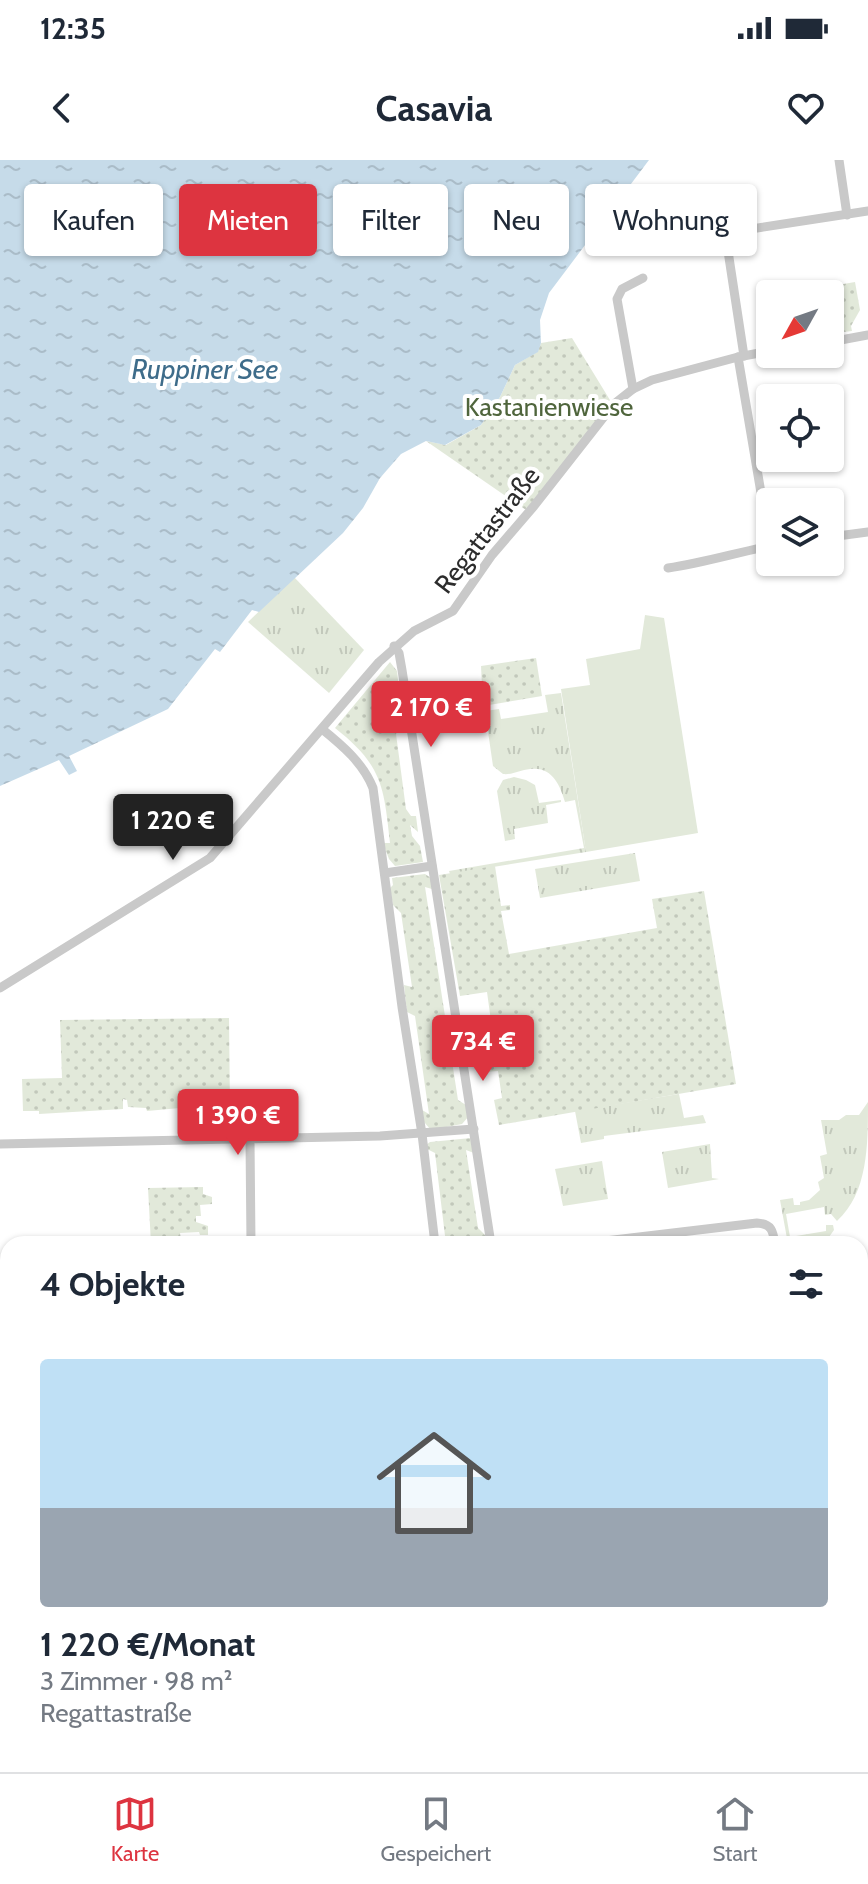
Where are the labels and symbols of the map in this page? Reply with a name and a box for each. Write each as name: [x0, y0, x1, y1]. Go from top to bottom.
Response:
north arrow: [756, 280, 844, 368]
water label: Ruppiner See: [132, 352, 279, 386]
park label: Kastanienwiese: [465, 391, 633, 423]
street label: Regattastraße: [428, 460, 546, 600]
pin: 2 170 €: [357, 681, 505, 749]
pin: 1 220 €: [99, 794, 247, 862]
pin: 734 €: [427, 1015, 539, 1083]
pin: 1 390 €: [164, 1089, 312, 1157]

